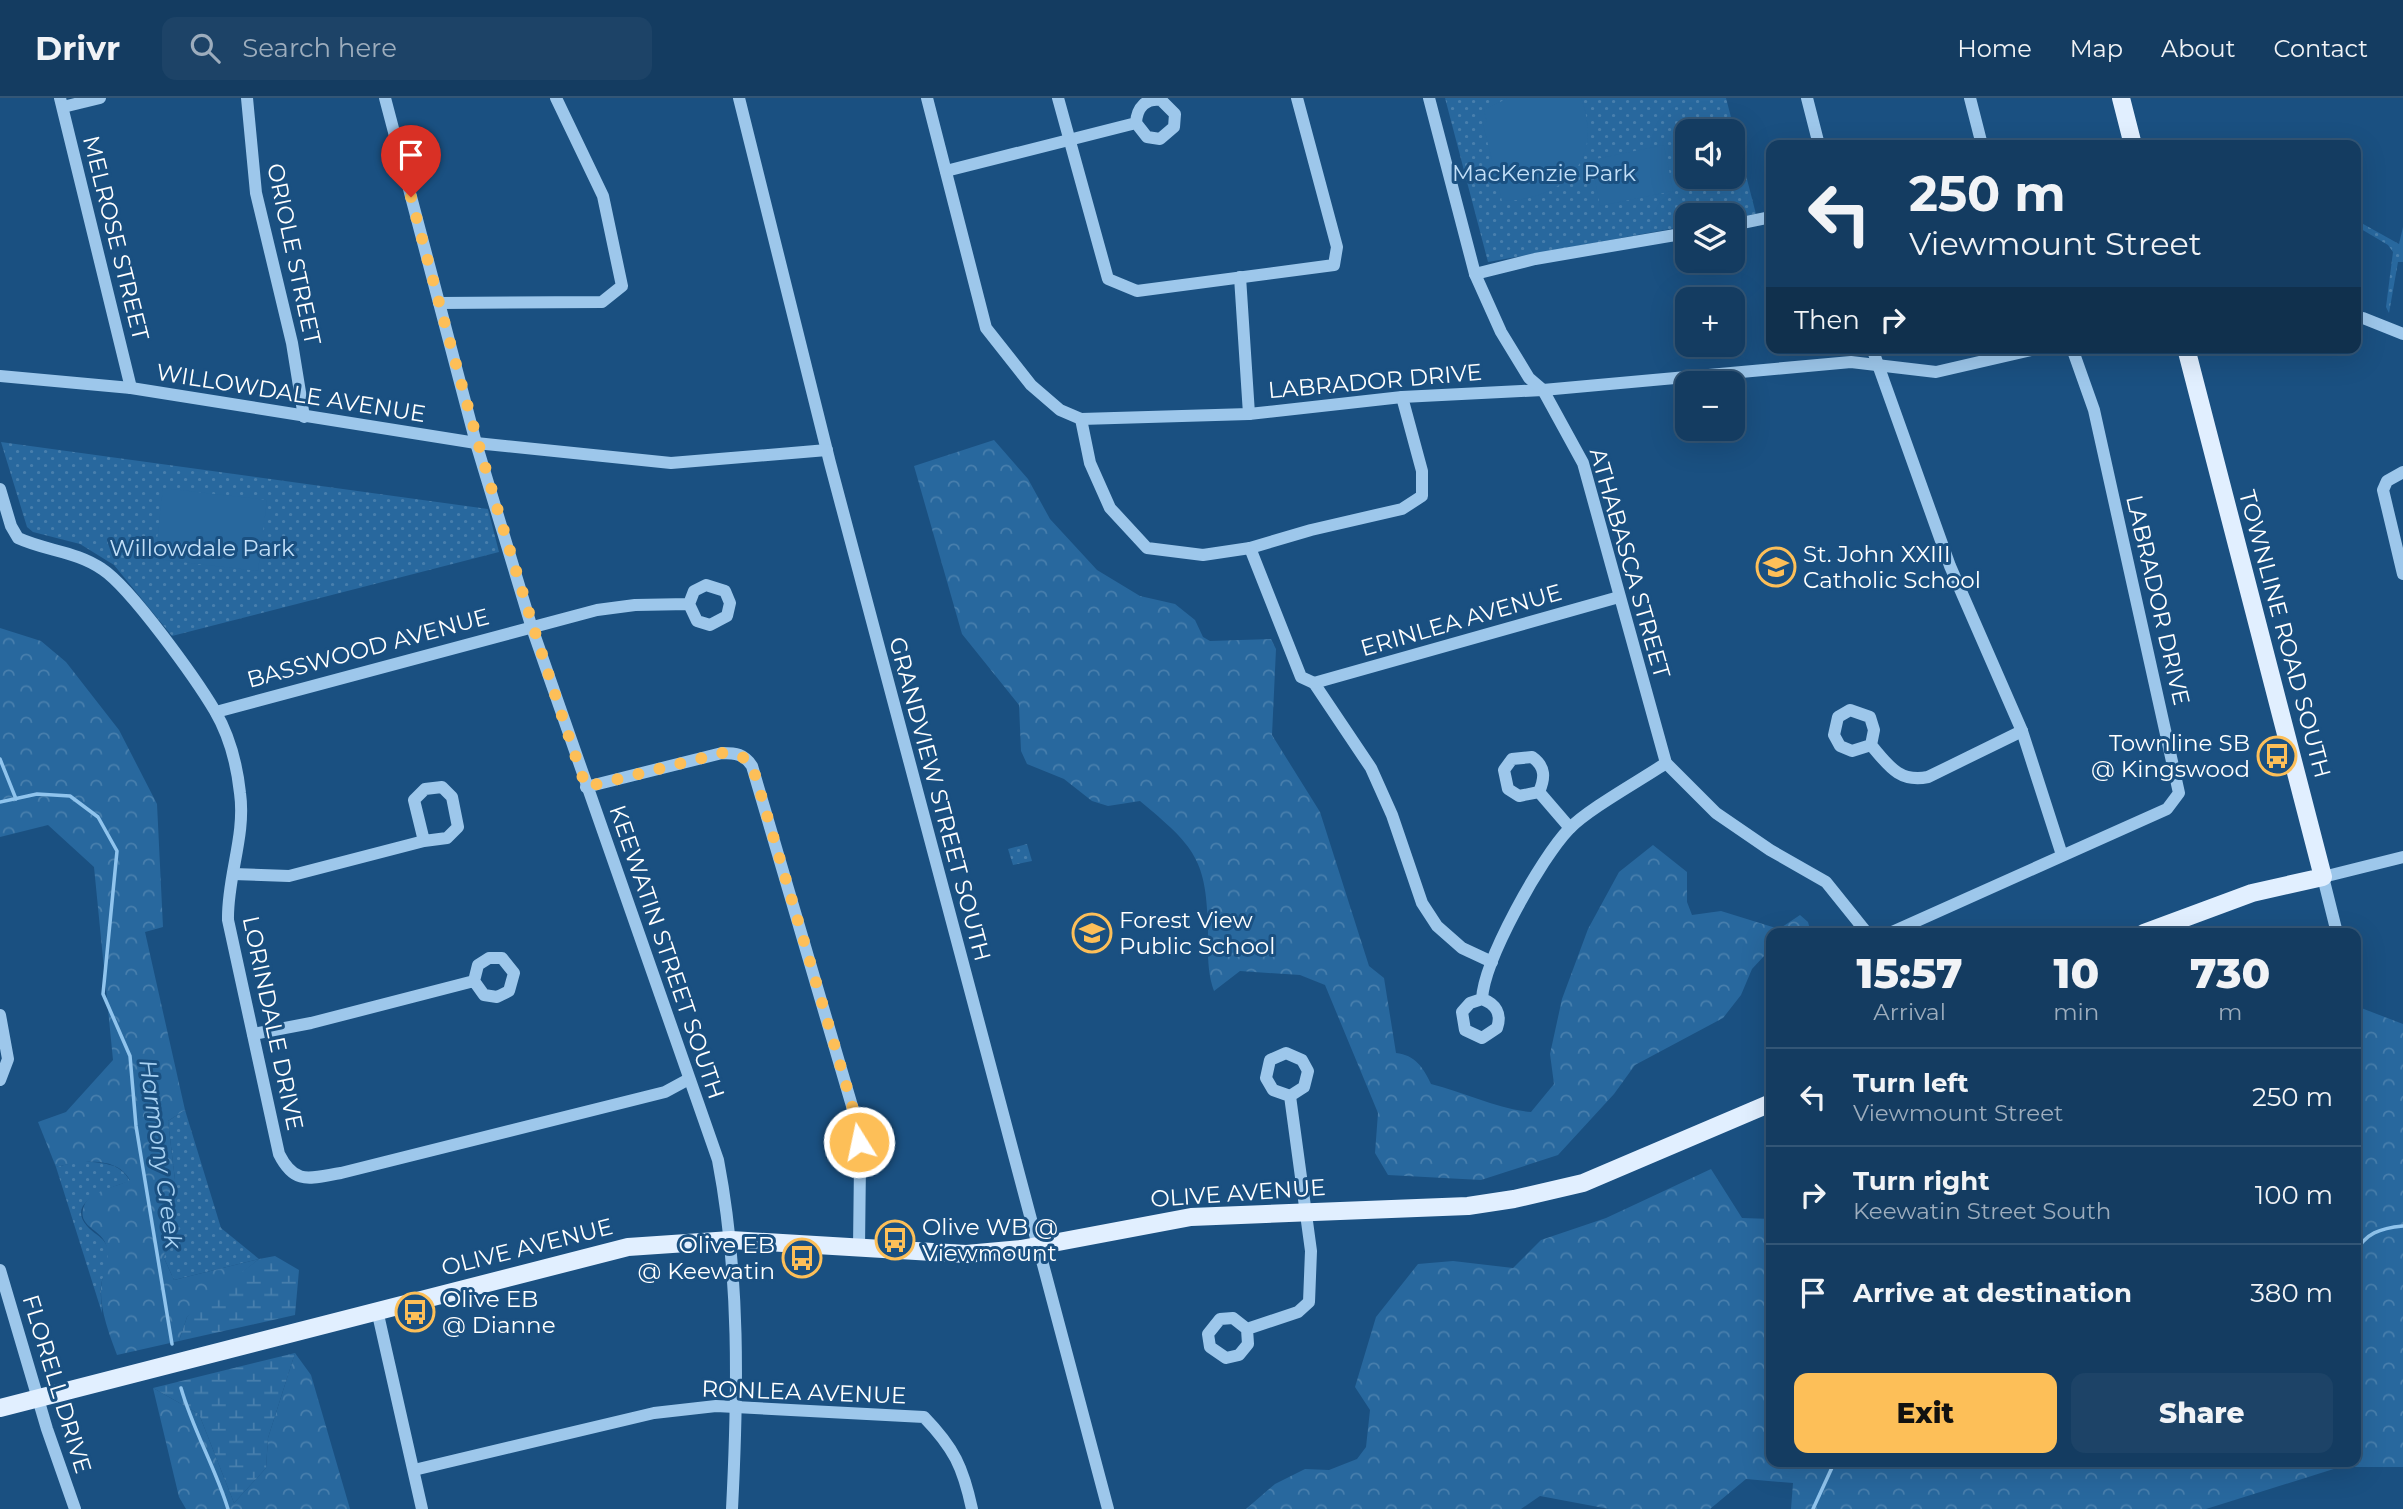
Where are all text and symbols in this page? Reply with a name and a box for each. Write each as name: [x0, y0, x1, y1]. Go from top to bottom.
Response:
search box: [162, 17, 652, 80]
text: Drivr: [35, 28, 120, 68]
icon: search: [186, 29, 224, 67]
text: Search here: [242, 32, 397, 64]
text: Home: [1957, 34, 2032, 63]
text: Map: [2070, 34, 2123, 63]
text: About: [2161, 34, 2235, 63]
text: Contact: [2273, 34, 2368, 63]
map controls: [1675, 119, 1745, 441]
button: sound: [1675, 119, 1745, 189]
pin: [381, 125, 441, 197]
street label: MELROSE STREET: [77, 133, 155, 344]
icon: arrive: [392, 136, 430, 174]
park label: MacKenzie Park: [1452, 159, 1636, 187]
street label: ORIOLE STREET: [261, 161, 327, 348]
text: 250 m: [1909, 164, 2066, 223]
icon: left: [1794, 168, 1885, 259]
button: layers: [1675, 203, 1745, 273]
text: Viewmount Street: [1909, 224, 2202, 263]
button: +: [1675, 287, 1745, 357]
icon: right: [1874, 301, 1912, 339]
text: Then: [1794, 304, 1860, 336]
street label: WILLOWDALE AVENUE: [154, 358, 428, 428]
street label: LABRADOR DRIVE: [1267, 358, 1483, 404]
button: −: [1675, 371, 1745, 441]
street label: ATHABASCA STREET: [1584, 445, 1676, 682]
street label: TOWNLINE ROAD SOUTH: [2233, 487, 2337, 781]
street label: LABRADOR DRIVE: [2120, 492, 2196, 708]
park label: Willowdale Park: [109, 534, 295, 562]
place label: St. John XXIII Catholic School: [1803, 540, 1981, 594]
school or university icon: St. John XXIII Catholic School: [1755, 546, 1797, 588]
street label: ERINLEA AVENUE: [1357, 578, 1565, 662]
street label: BASSWOOD AVENUE: [244, 602, 492, 694]
street label: GRANDVIEW STREET SOUTH: [883, 634, 997, 964]
place label: Townline SB @ Kingswood: [2091, 729, 2250, 783]
bus stop icon: Townline SB @ Kingswood: [2256, 735, 2298, 777]
street label: KEEWATIN STREET SOUTH: [603, 801, 731, 1103]
place label: Forest View Public School: [1119, 906, 1275, 960]
school or university icon: Forest View Public School: [1071, 912, 1113, 954]
street label: LORINDALE DRIVE: [237, 913, 309, 1133]
text: 15:57: [1857, 947, 1963, 999]
text: 10: [2053, 947, 2099, 999]
text: 730: [2190, 947, 2270, 999]
text: Arrival: [1873, 998, 1946, 1026]
text: min: [2053, 998, 2099, 1026]
text: m: [2218, 998, 2242, 1026]
water label: Harmony Creek: [133, 1058, 189, 1252]
text: Turn left: [1853, 1067, 1969, 1099]
icon: left: [1794, 1078, 1832, 1116]
text: 250 m: [2252, 1081, 2333, 1113]
text: Viewmount Street: [1853, 1099, 2063, 1127]
position arrow: [822, 1105, 896, 1179]
text: Turn right: [1853, 1165, 1989, 1197]
street label: OLIVE AVENUE: [1149, 1173, 1327, 1213]
icon: right: [1794, 1176, 1832, 1214]
text: 100 m: [2255, 1179, 2333, 1211]
text: Keewatin Street South: [1853, 1197, 2111, 1225]
street label: OLIVE AVENUE: [438, 1212, 616, 1282]
place label: Olive WB @ Viewmount: [922, 1213, 1058, 1267]
bus stop icon: Olive WB @ Viewmount: [874, 1219, 916, 1261]
place label: Olive EB @ Keewatin: [637, 1231, 775, 1285]
bus stop icon: Olive EB @ Keewatin: [781, 1237, 823, 1279]
icon: arrive: [1794, 1274, 1832, 1312]
text: Arrive at destination: [1853, 1277, 2132, 1309]
text: 380 m: [2250, 1277, 2333, 1309]
place label: Olive EB @ Dianne: [442, 1285, 556, 1339]
street label: FLORELL DRIVE: [16, 1291, 98, 1477]
bus stop icon: Olive EB @ Dianne: [394, 1291, 436, 1333]
button: Exit: [1794, 1373, 2057, 1453]
button: Share: [2071, 1373, 2333, 1453]
street label: RONLEA AVENUE: [701, 1374, 907, 1410]

